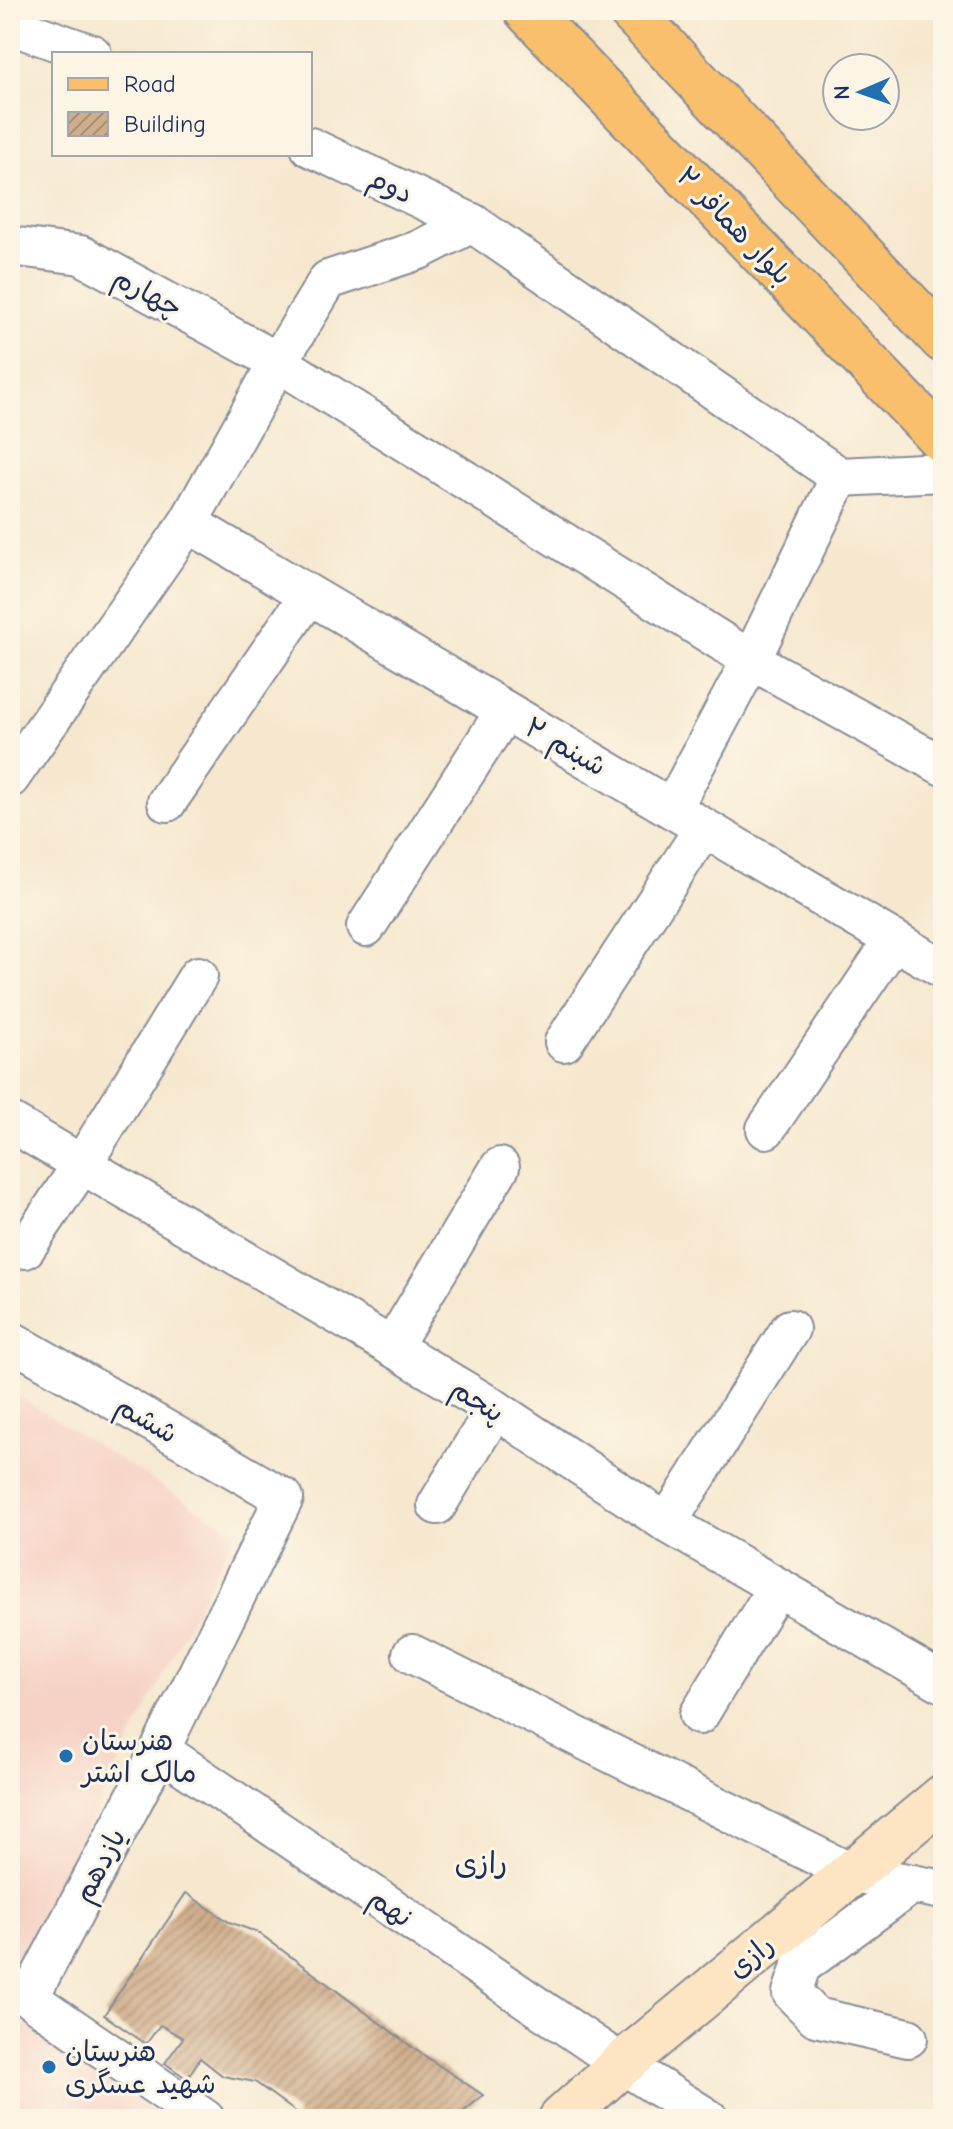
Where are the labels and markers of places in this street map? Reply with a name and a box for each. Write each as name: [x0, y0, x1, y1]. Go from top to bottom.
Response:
place label: هنرستان مالک اشتر: [80, 1725, 197, 1789]
marker: هنرستان مالک اشتر: [57, 1747, 75, 1765]
place label: هنرستان شهید عسگری: [65, 2036, 216, 2100]
marker: هنرستان شهید عسگری: [40, 2058, 58, 2076]

